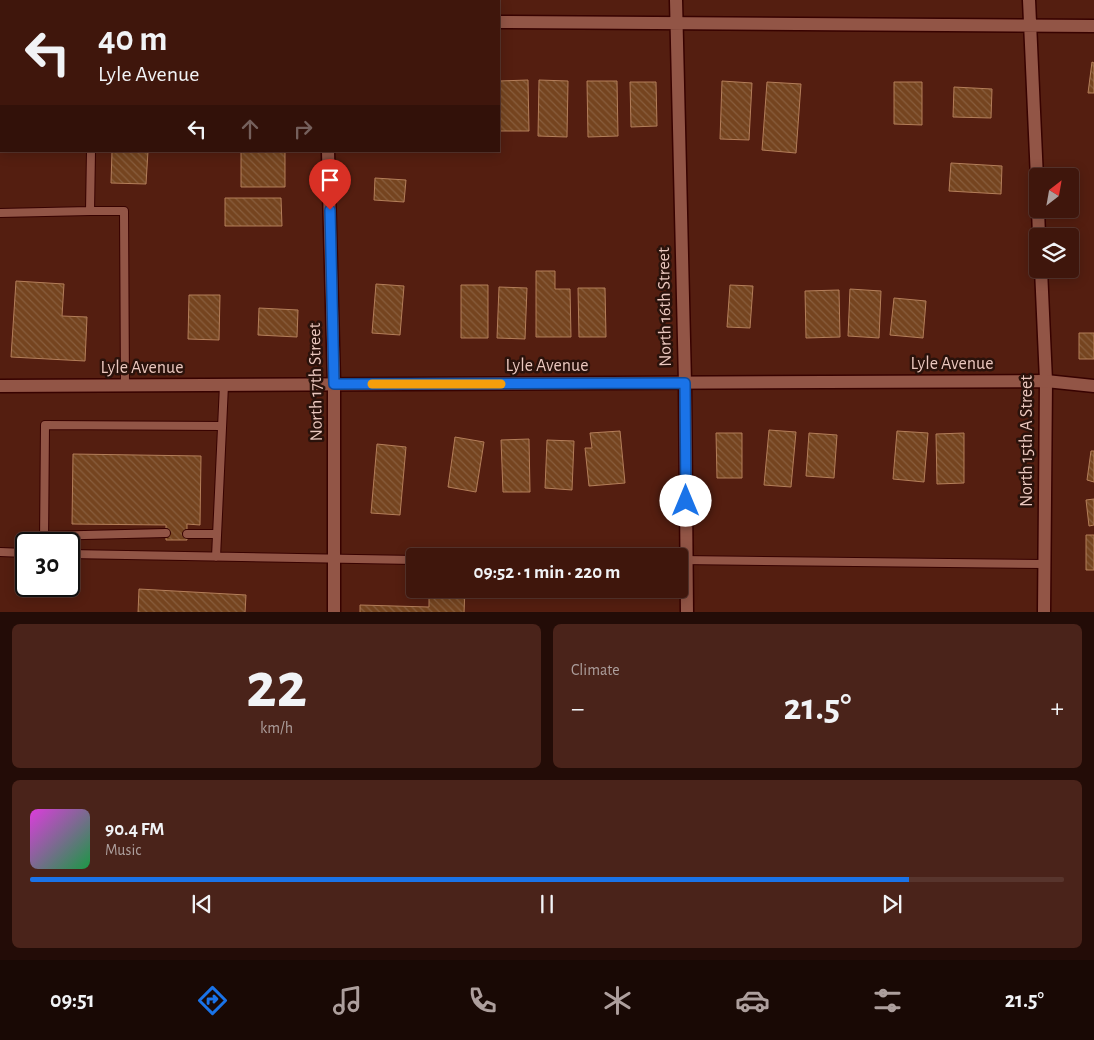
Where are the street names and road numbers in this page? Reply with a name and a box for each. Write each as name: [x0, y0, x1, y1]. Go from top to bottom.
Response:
street label: North 16th Street: [655, 247, 675, 367]
street label: North 17th Street: [306, 322, 326, 441]
street label: Lyle Avenue: [911, 355, 993, 373]
street label: Lyle Avenue: [506, 357, 588, 375]
street label: Lyle Avenue: [101, 359, 183, 377]
street label: North 15th A Street: [1018, 375, 1036, 507]

